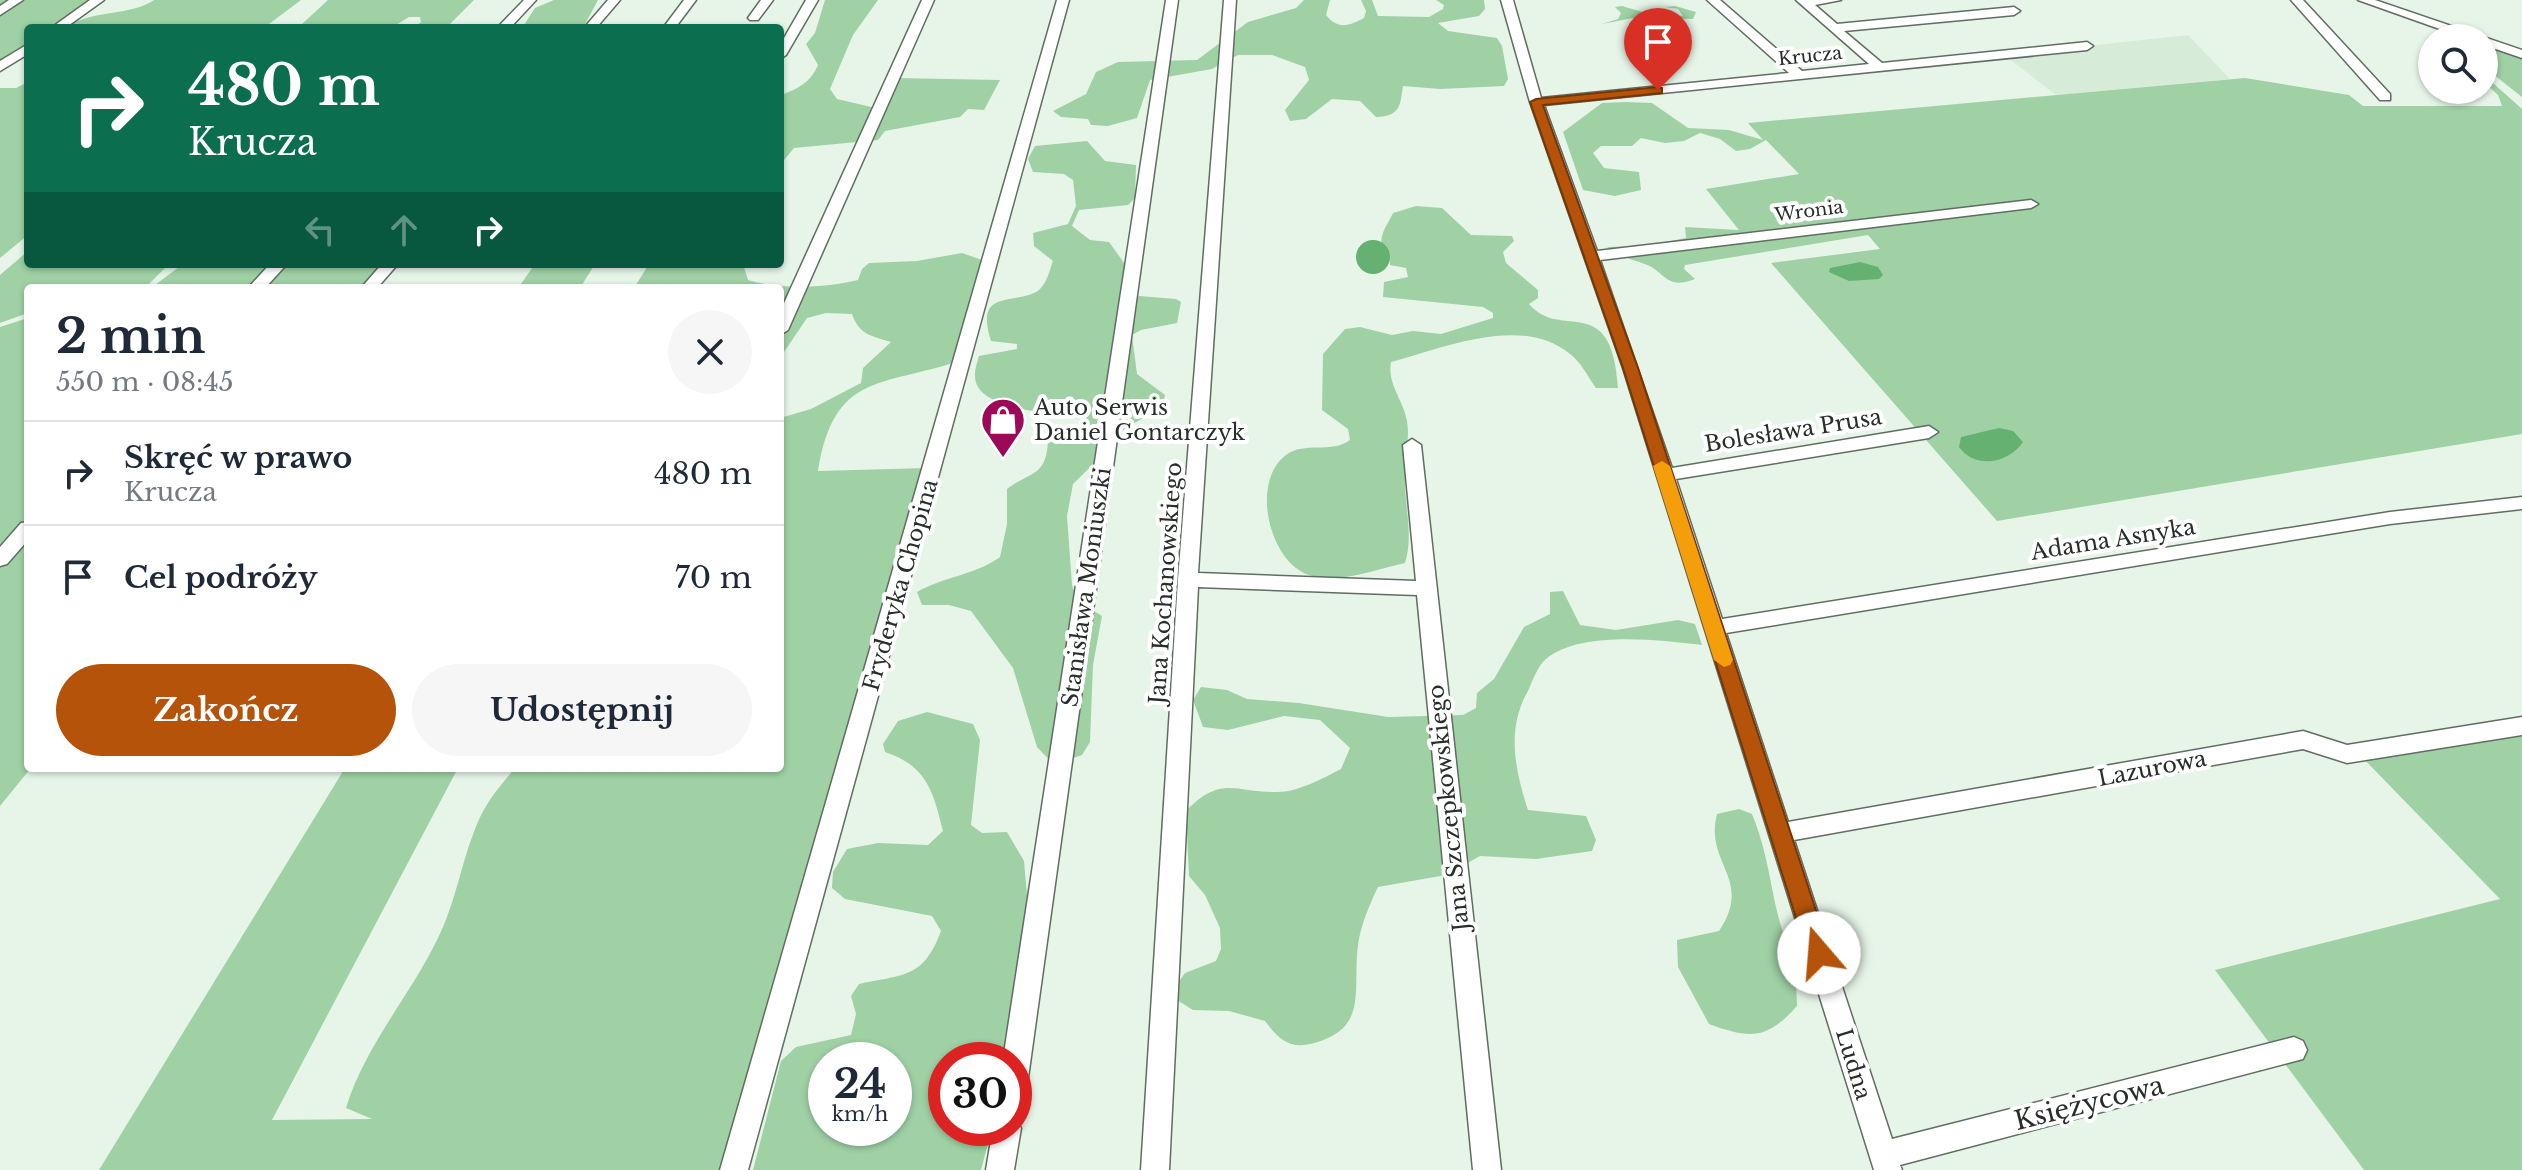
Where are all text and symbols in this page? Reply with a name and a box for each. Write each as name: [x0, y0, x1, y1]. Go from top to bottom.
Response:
pin: [1624, 8, 1692, 90]
icon: arrive: [1636, 20, 1680, 64]
map controls: [2418, 24, 2498, 104]
button: search: [2418, 24, 2498, 104]
street label: Krucza: [1777, 42, 1843, 70]
text: 480 m: [188, 51, 380, 120]
icon: right: [56, 56, 160, 160]
text: Krucza: [188, 120, 317, 165]
street label: Wronia: [1772, 196, 1845, 226]
icon: left: [298, 208, 342, 252]
icon: ahead: [382, 208, 426, 252]
icon: right: [466, 208, 510, 252]
text: 2 min: [56, 306, 205, 366]
button: close: [668, 310, 752, 394]
text: 550 m · 08:45: [56, 366, 234, 398]
place label: Auto Serwis Daniel Gontarczyk: [1033, 394, 1246, 446]
shop icon: Auto Serwis Daniel Gontarczyk: [979, 396, 1027, 459]
street label: Bolesława Prusa: [1702, 403, 1885, 458]
text: Skręć w prawo: [124, 439, 352, 476]
icon: right: [56, 451, 100, 495]
text: 480 m: [654, 455, 752, 492]
street label: Jana Kochanowskiego: [1143, 461, 1187, 708]
street label: Stanisława Moniuszki: [1056, 465, 1117, 708]
street label: Fryderyka Chopina: [857, 475, 944, 694]
text: Krucza: [124, 476, 217, 508]
street label: Adama Asnyka: [2028, 513, 2198, 566]
icon: arrive: [56, 555, 100, 599]
text: Cel podróży: [124, 559, 317, 596]
text: 70 m: [675, 559, 752, 596]
button: Zakończ: [56, 664, 396, 756]
button: Udostępnij: [412, 664, 752, 756]
street label: Jana Szczepkowskiego: [1422, 683, 1475, 936]
street label: Lazurowa: [2095, 745, 2209, 792]
position arrow: [1777, 911, 1861, 995]
street label: Ludna: [1830, 1025, 1877, 1104]
speed limit sign: 30: [928, 1042, 1032, 1146]
text: 24: [834, 1059, 886, 1109]
street label: Księżycowa: [2011, 1069, 2168, 1137]
text: km/h: [832, 1102, 888, 1126]

